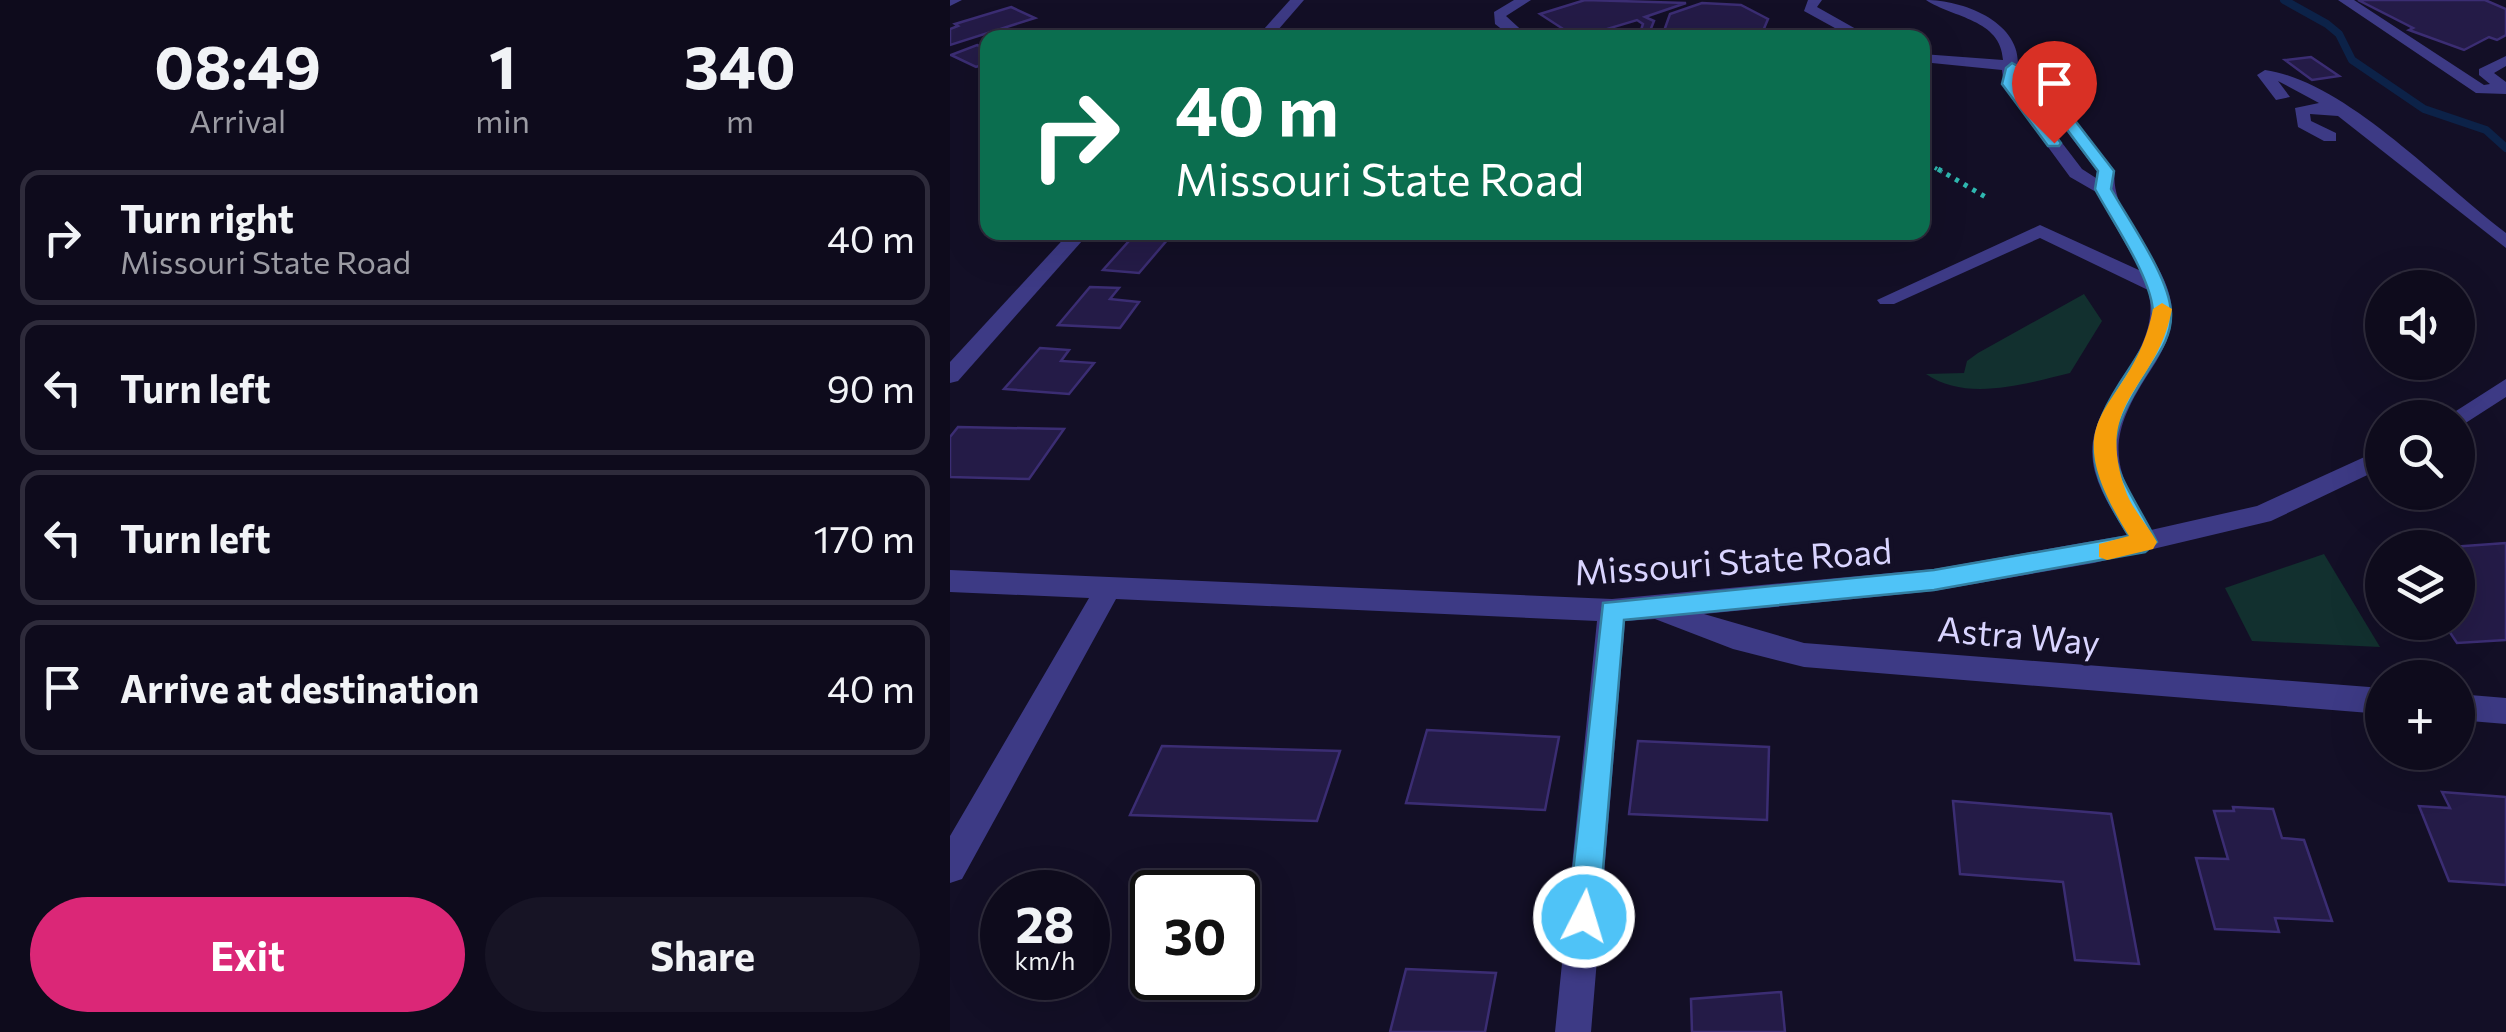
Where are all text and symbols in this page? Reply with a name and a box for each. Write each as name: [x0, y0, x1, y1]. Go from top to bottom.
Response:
text: 08:49: [154, 28, 321, 101]
text: 1: [489, 28, 516, 101]
text: 340: [684, 28, 796, 101]
pin: [2012, 41, 2097, 144]
icon: arrive: [2027, 56, 2082, 111]
text: 40 m: [1175, 65, 1339, 150]
icon: right: [1010, 70, 1140, 200]
text: Arrival: [189, 100, 286, 140]
text: min: [475, 100, 530, 140]
text: m: [726, 100, 754, 140]
text: Missouri State Road: [1175, 150, 1584, 205]
text: Turn right: [120, 194, 294, 241]
icon: right: [35, 210, 90, 265]
text: 40 m: [827, 214, 915, 261]
text: Missouri State Road: [120, 241, 411, 281]
map controls: [2365, 270, 2475, 770]
button: sound: [2365, 270, 2475, 380]
icon: left: [35, 360, 90, 415]
text: Turn left: [120, 364, 271, 411]
text: 90 m: [827, 364, 915, 411]
button: search: [2365, 400, 2475, 510]
icon: left: [35, 510, 90, 565]
text: Turn left: [120, 514, 271, 561]
text: 170 m: [814, 514, 915, 561]
street label: Missouri State Road: [1573, 527, 1893, 593]
button: layers: [2365, 530, 2475, 640]
street label: Astra Way: [1936, 605, 2102, 663]
icon: arrive: [35, 660, 90, 715]
button: +: [2365, 660, 2475, 770]
text: Arrive at destination: [120, 664, 479, 711]
text: 40 m: [827, 664, 915, 711]
position arrow: [1532, 865, 1636, 969]
speed limit sign: 30: [1130, 870, 1260, 1000]
text: 28: [1015, 892, 1075, 953]
button: Exit: [30, 897, 465, 1012]
button: Share: [485, 897, 920, 1012]
text: km/h: [1015, 945, 1075, 975]

